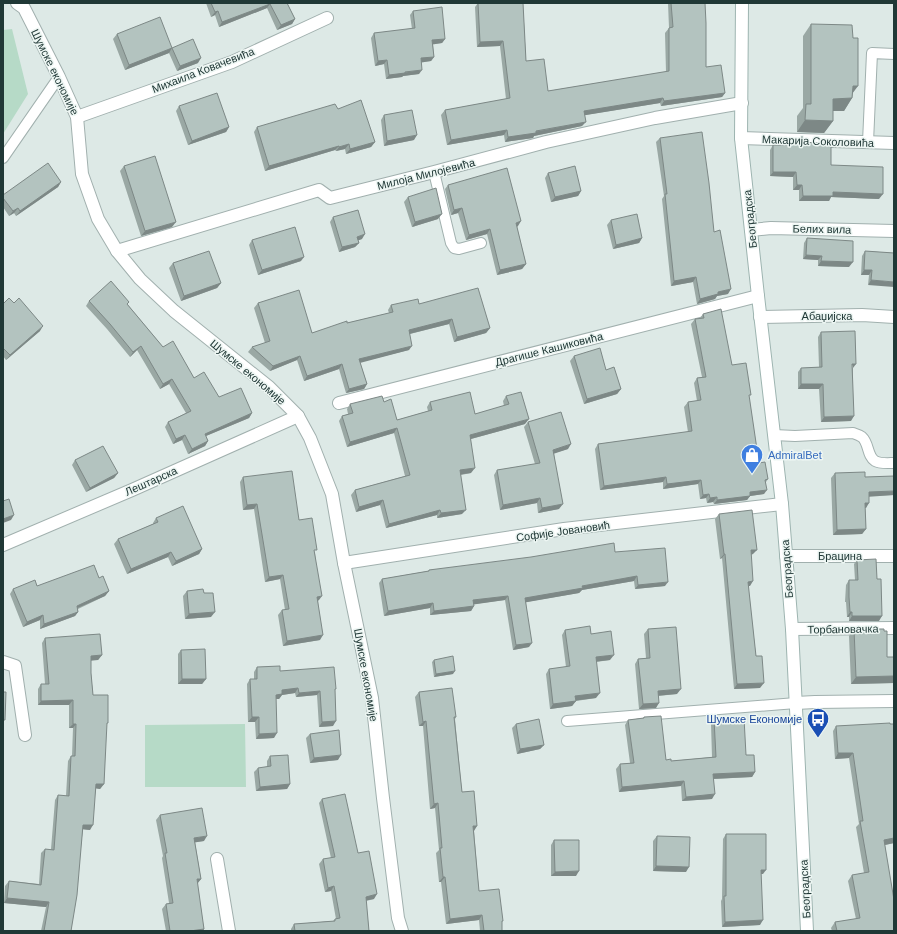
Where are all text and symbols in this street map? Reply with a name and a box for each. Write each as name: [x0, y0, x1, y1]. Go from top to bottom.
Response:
street label: Шумске економије: [29, 27, 81, 117]
street label: Михаила Ковачевића: [150, 45, 257, 95]
street label: Макарија Соколовића: [762, 133, 875, 149]
street label: Милоја Милојевића: [376, 156, 477, 192]
street label: Београдска: [741, 188, 759, 249]
street label: Белих вила: [793, 222, 852, 236]
street label: Абаџијска: [802, 310, 853, 322]
street label: Драгише Кашиковића: [494, 330, 605, 368]
street label: Шумске економије: [208, 337, 288, 407]
shop icon: AdmiralBet: [739, 442, 765, 475]
place label: AdmiralBet: [768, 449, 822, 461]
street label: Лештарска: [123, 464, 180, 498]
street label: Софије Јовановић: [515, 518, 611, 544]
street label: Београдска: [779, 538, 795, 599]
street label: Брацина: [818, 550, 863, 562]
street label: Торбановачка: [807, 622, 879, 636]
street label: Шумске економије: [352, 628, 380, 722]
bus stop icon: Шумске Економије: [805, 706, 831, 739]
place label: Шумске Економије: [707, 713, 802, 725]
street label: Београдска: [797, 858, 813, 919]

